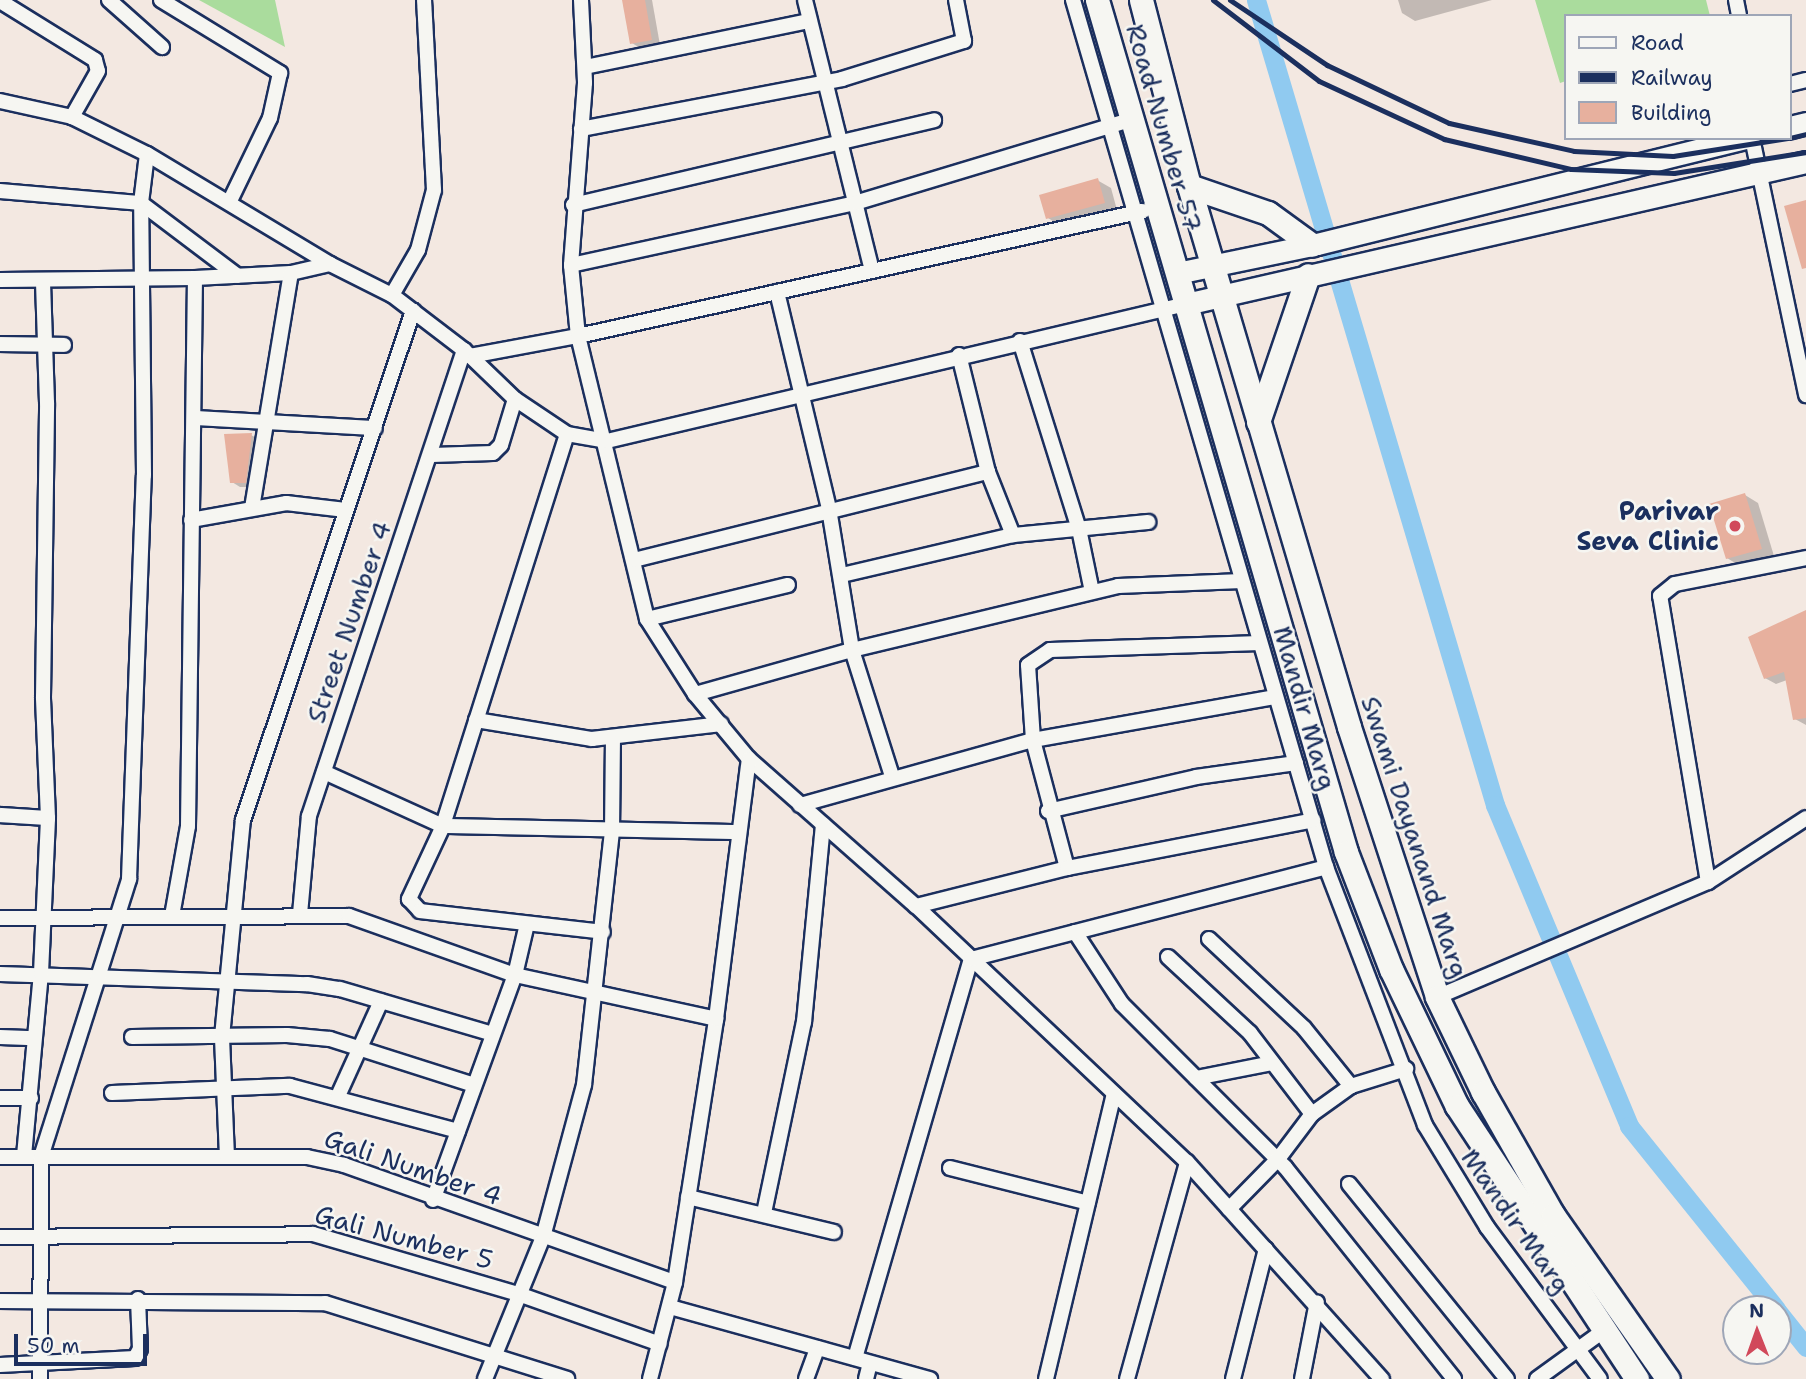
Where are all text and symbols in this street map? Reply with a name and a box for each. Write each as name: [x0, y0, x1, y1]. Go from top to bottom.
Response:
legend: [1564, 14, 1792, 140]
street label: Road Number 57: [1119, 21, 1209, 235]
text: Road: [1631, 29, 1684, 57]
text: Railway: [1631, 64, 1713, 92]
text: Building: [1631, 99, 1711, 127]
place label: Parivar Seva Clinic: [1576, 495, 1719, 556]
marker: Parivar Seva Clinic: [1725, 516, 1745, 536]
street label: Street Number 4: [300, 517, 398, 727]
street label: Mandir Marg: [1267, 622, 1343, 794]
street label: Swami Dayanand Marg: [1355, 692, 1475, 982]
street label: Gali Number 4: [320, 1122, 506, 1212]
street label: Mandir Marg: [1455, 1143, 1577, 1299]
street label: Gali Number 5: [312, 1198, 496, 1276]
north arrow: [1722, 1295, 1792, 1365]
text: N: [1749, 1298, 1764, 1323]
scale bar: [18, 1320, 150, 1364]
text: 50 m: [27, 1332, 80, 1360]

